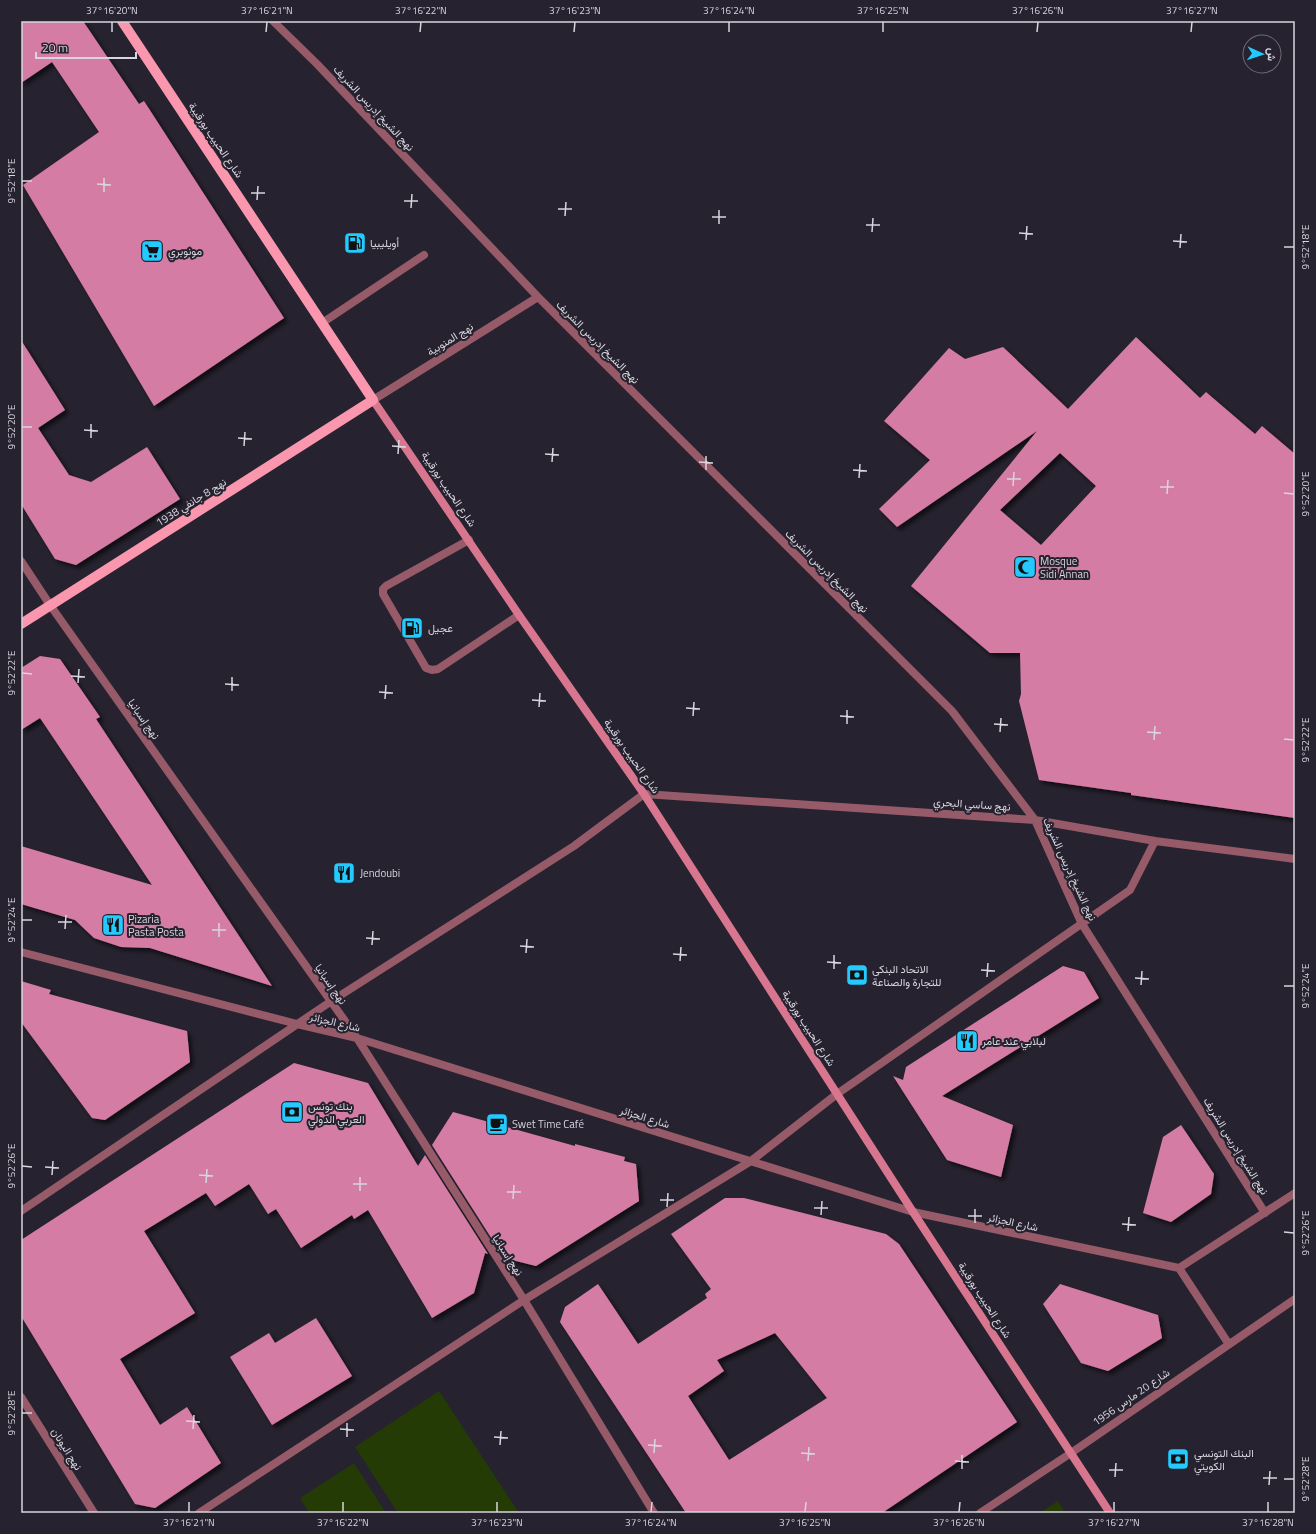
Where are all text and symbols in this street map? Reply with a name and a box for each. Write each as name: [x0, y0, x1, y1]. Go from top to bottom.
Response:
text: 37°16'20"N: [86, 3, 138, 18]
text: 37°16'21"N: [241, 3, 293, 18]
text: 37°16'22"N: [395, 3, 447, 18]
text: 37°16'23"N: [549, 3, 601, 18]
text: 37°16'24"N: [703, 3, 755, 18]
text: 37°16'25"N: [857, 3, 909, 18]
text: 37°16'26"N: [1012, 3, 1064, 18]
text: 37°16'27"N: [1166, 3, 1218, 18]
scale bar: [36, 34, 136, 60]
north arrow: [1242, 34, 1282, 74]
text: 20 m: [42, 38, 68, 57]
text: ش: [1264, 48, 1280, 62]
street label: نهج الشيخ إدريس الشريف: [330, 62, 418, 154]
street label: شارع الحبيب بورقيبة: [185, 99, 247, 181]
text: 9°52'18"E: [4, 158, 19, 203]
text: 9°52'18"E: [1298, 224, 1313, 269]
fuel station icon: أويليبيا: [342, 230, 368, 256]
place label: أويليبيا: [370, 235, 399, 251]
supermarket icon: مونوبري: [139, 238, 165, 264]
place label: مونوبري: [168, 243, 202, 261]
street label: نهج الشيخ إدريس الشريف: [553, 297, 643, 387]
street label: نهج المنوبية: [424, 318, 476, 360]
text: 9°52'20"E: [4, 404, 19, 449]
street label: شارع الحبيب بورقيبة: [418, 448, 480, 530]
text: 9°52'20"E: [1298, 471, 1313, 516]
street label: نهج 8 جانفي 1938: [153, 474, 230, 532]
street label: نهج الشيخ إدريس الشريف: [782, 526, 872, 616]
place label: Mosque Sidi Annan: [1040, 553, 1089, 582]
mosque icon: Mosque Sidi Annan: [1012, 554, 1038, 580]
fuel station icon: عجيل: [399, 615, 425, 641]
place label: عجيل: [428, 620, 453, 636]
text: 9°52'22"E: [4, 650, 19, 695]
street label: نهج إسبانيا: [124, 695, 164, 743]
street label: شارع الحبيب بورقيبة: [600, 715, 664, 797]
text: 9°52'22"E: [1298, 717, 1313, 762]
street label: نهج ساسي البحري: [933, 793, 1011, 817]
street label: نهج الشيخ إدريس الشريف: [1039, 815, 1101, 923]
restaurant icon: Jendoubi: [331, 860, 357, 886]
place label: Jendoubi: [360, 865, 400, 881]
text: 9°52'24"E: [4, 897, 19, 942]
place label: Pizaria Pasta Posta: [128, 911, 184, 940]
restaurant icon: Pizaria Pasta Posta: [100, 912, 126, 938]
street label: نهج إسبانيا: [311, 960, 351, 1008]
place label: الاتحاد البنكي للتجارة والصناعة: [872, 961, 942, 990]
bank icon: الاتحاد البنكي للتجارة والصناعة: [844, 962, 870, 988]
text: 9°52'24"E: [1298, 963, 1313, 1008]
street label: شارع الحبيب بورقيبة: [778, 987, 840, 1069]
street label: شارع الجزائر: [307, 1008, 362, 1036]
restaurant icon: لبلابي عند عامر: [954, 1028, 980, 1054]
place label: لبلابي عند عامر: [981, 1033, 1046, 1051]
street label: نهج الشيخ إدريس الشريف: [1200, 1094, 1272, 1198]
place label: بنك تونس العربي الدولي: [308, 1098, 365, 1129]
bank icon: بنك تونس العربي الدولي: [279, 1099, 305, 1125]
street label: شارع الجزائر: [617, 1102, 672, 1132]
cafe icon: Swet Time Café: [484, 1111, 510, 1137]
place label: Swet Time Café: [512, 1116, 584, 1132]
text: 9°52'26"E: [4, 1143, 19, 1188]
street label: شارع الجزائر: [985, 1209, 1040, 1235]
text: 9°52'26"E: [1298, 1210, 1313, 1255]
street label: نهج إسبانيا: [489, 1231, 527, 1279]
street label: شارع الحبيب بورقيبة: [954, 1259, 1016, 1341]
street label: شارع 20 مارس 1956: [1089, 1364, 1173, 1430]
text: 9°52'28"E: [4, 1390, 19, 1435]
street label: نهج اليونان: [48, 1425, 86, 1473]
place label: البنك التونسي الكويتي: [1194, 1445, 1254, 1476]
bank icon: البنك التونسي الكويتي: [1165, 1446, 1191, 1472]
text: 9°52'28"E: [1298, 1456, 1313, 1501]
text: 37°16'21"N: [163, 1515, 215, 1530]
text: 37°16'22"N: [317, 1515, 369, 1530]
text: 37°16'23"N: [471, 1515, 523, 1530]
text: 37°16'24"N: [625, 1515, 677, 1530]
text: 37°16'25"N: [779, 1515, 831, 1530]
text: 37°16'26"N: [933, 1515, 985, 1530]
text: 37°16'27"N: [1088, 1515, 1140, 1530]
text: 37°16'28"N: [1242, 1515, 1294, 1530]

